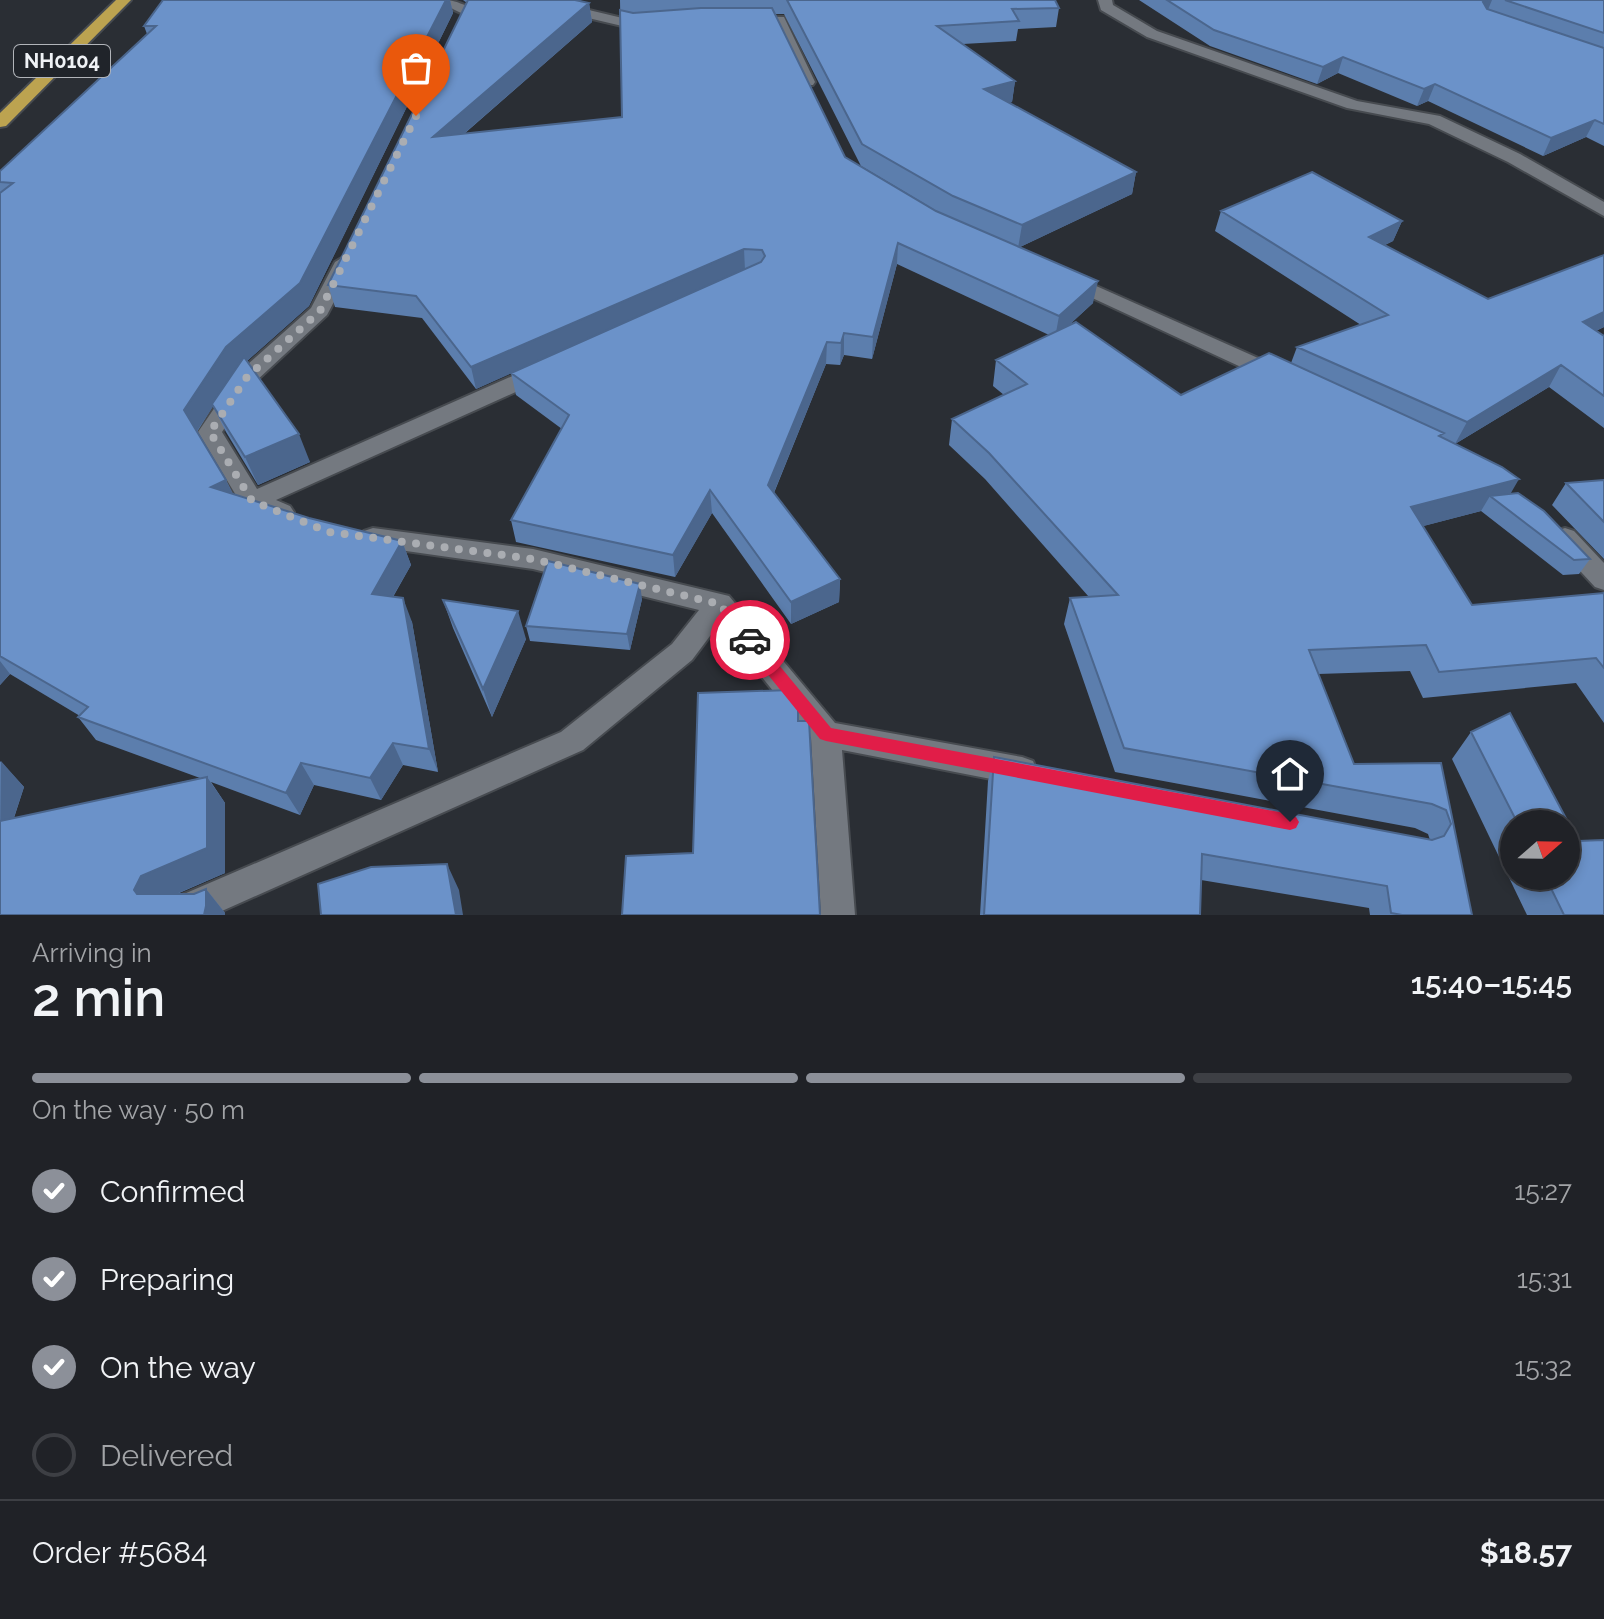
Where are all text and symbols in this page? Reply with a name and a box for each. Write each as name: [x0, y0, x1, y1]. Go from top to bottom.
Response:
pin: [382, 34, 450, 116]
road number: NH0104: [14, 45, 110, 77]
icon: bag: [394, 46, 438, 90]
courier: [710, 600, 790, 680]
icon: car: [728, 618, 772, 662]
pin: [1256, 740, 1324, 822]
icon: home: [1268, 752, 1312, 796]
north arrow: [1500, 810, 1580, 890]
map controls: [1500, 810, 1580, 890]
text: Arriving in: [32, 938, 152, 968]
text: 15:40–15:45: [1411, 966, 1572, 1001]
text: 2 min: [32, 967, 165, 1028]
text: On the way · 50 m: [32, 1095, 245, 1125]
icon: check: [32, 1169, 76, 1213]
text: Confirmed: [100, 1174, 245, 1209]
text: 15:27: [1514, 1176, 1572, 1206]
icon: check: [32, 1257, 76, 1301]
text: Preparing: [100, 1262, 234, 1297]
text: 15:31: [1517, 1264, 1572, 1294]
icon: check: [32, 1345, 76, 1389]
text: On the way: [100, 1350, 256, 1385]
text: 15:32: [1514, 1352, 1572, 1382]
text: Delivered: [100, 1438, 233, 1473]
text: Order #5684: [32, 1535, 207, 1570]
text: $18.57: [1480, 1535, 1572, 1570]

